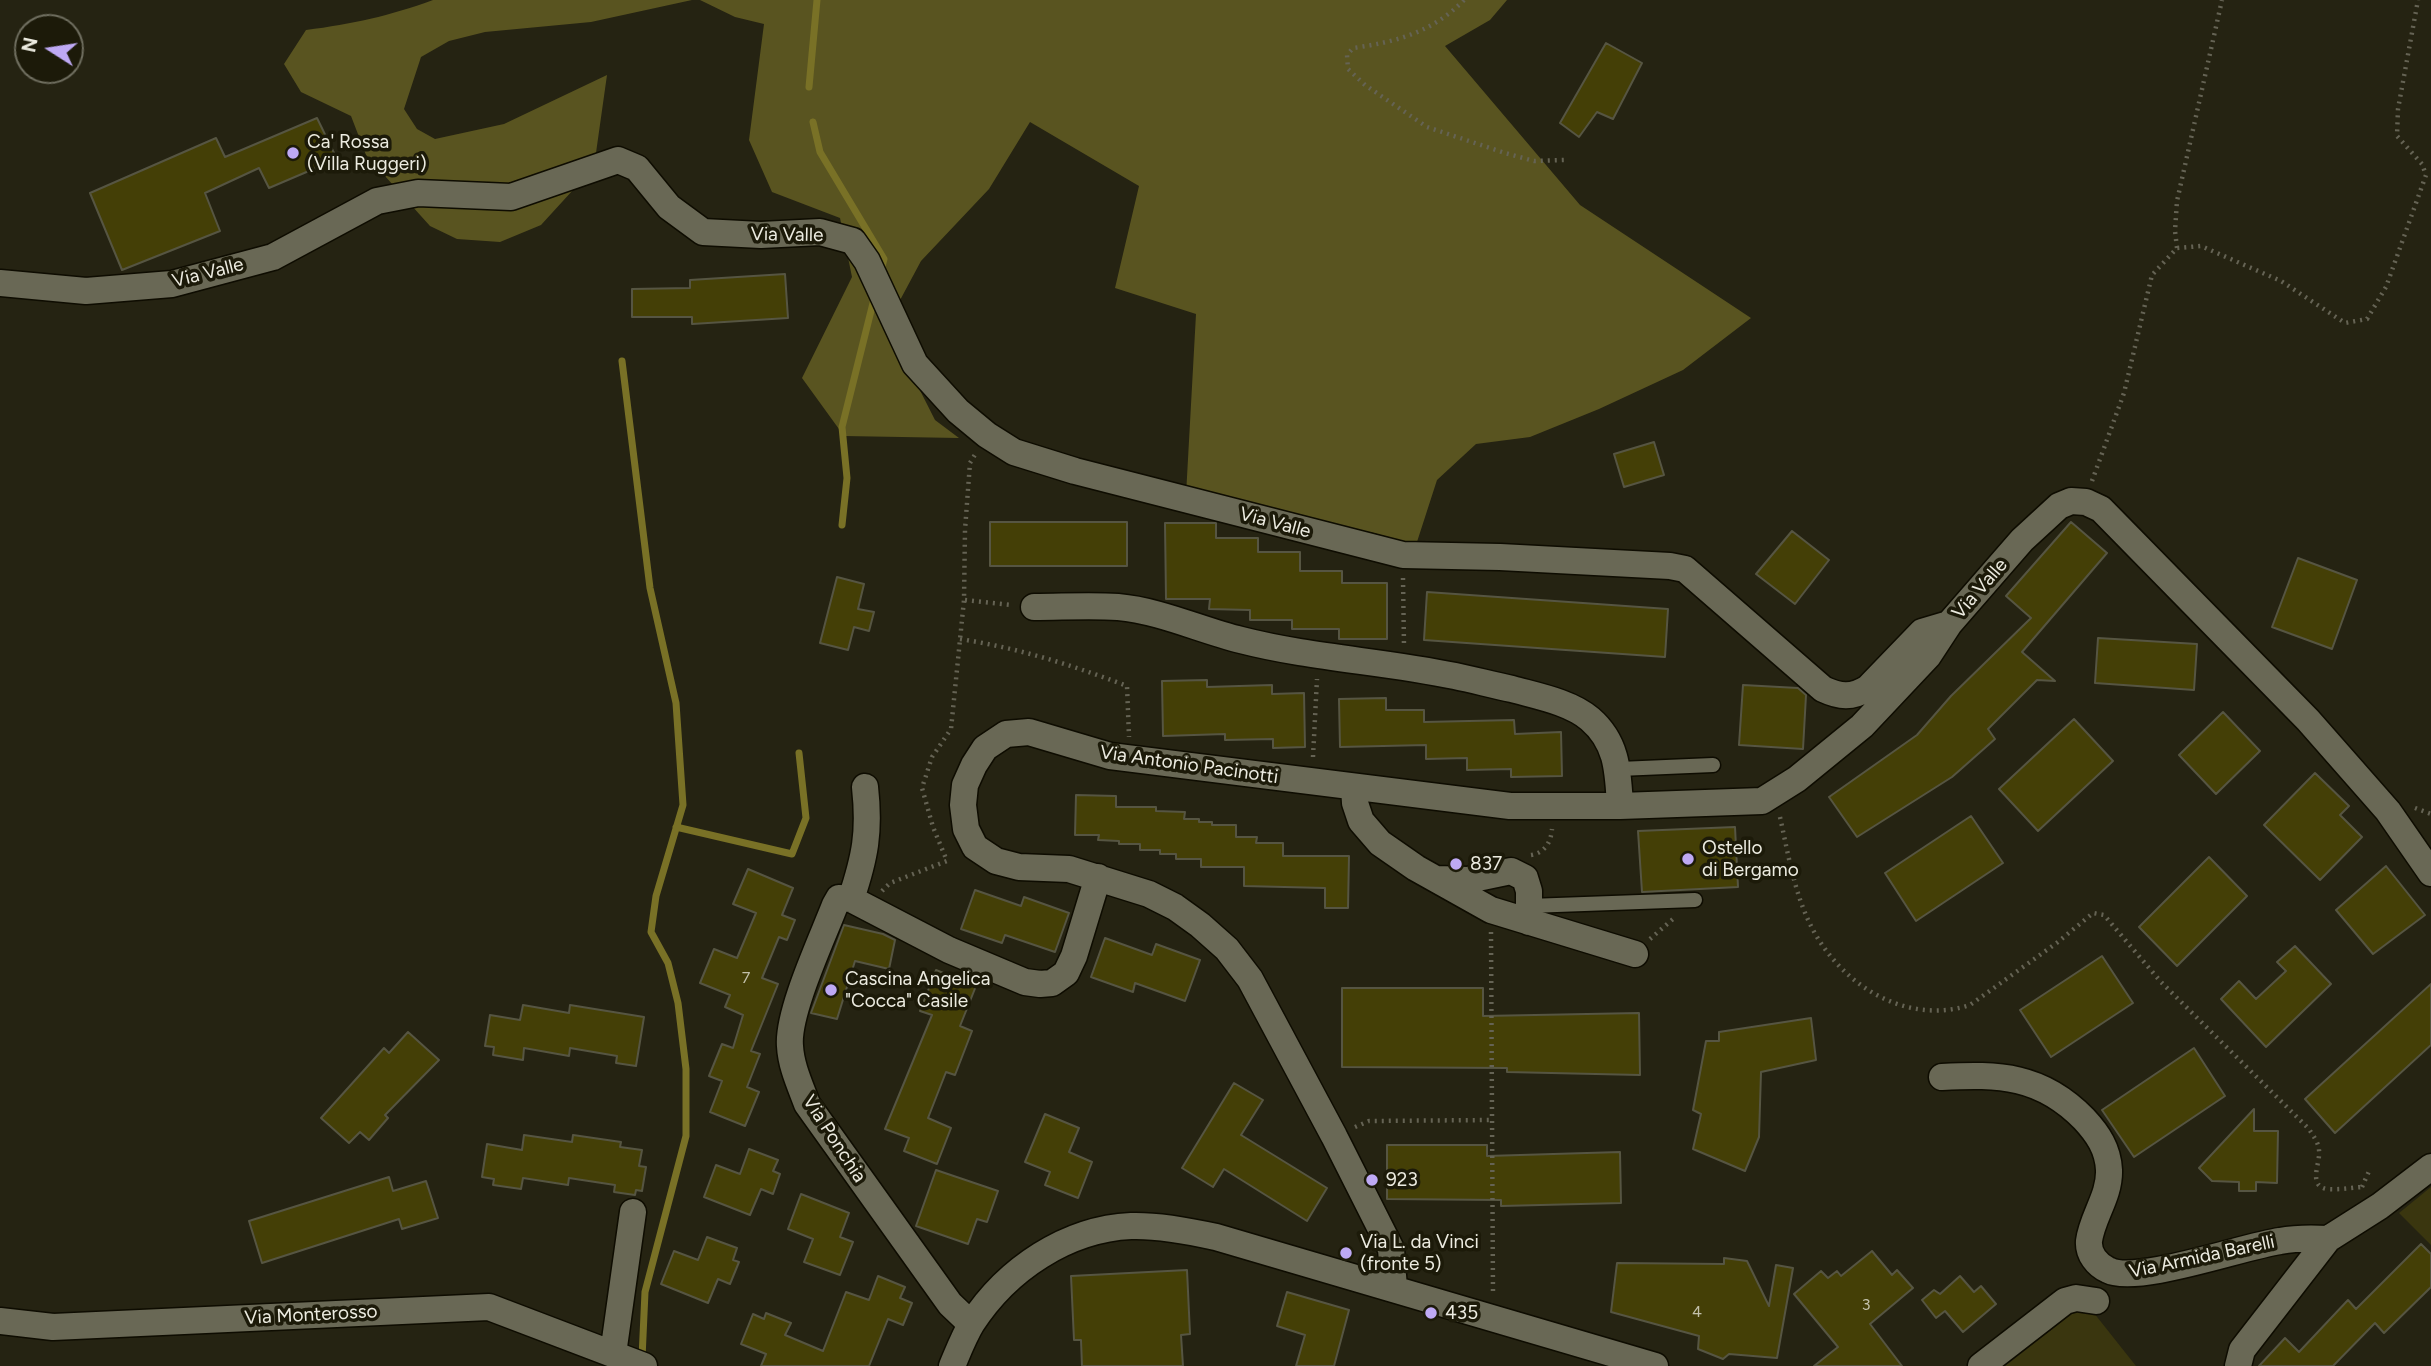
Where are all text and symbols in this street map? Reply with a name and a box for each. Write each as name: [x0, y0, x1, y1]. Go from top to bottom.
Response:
north arrow: [14, 14, 84, 84]
text: N: [17, 35, 43, 55]
place label: Ca' Rossa (Villa Ruggeri): [307, 131, 427, 175]
marker: Ca' Rossa (Villa Ruggeri): [285, 145, 301, 161]
street label: Via Valle: [750, 223, 824, 247]
street label: Via Valle: [170, 253, 246, 293]
street label: Via Valle: [1237, 503, 1313, 543]
street label: Via Valle: [1948, 554, 2012, 624]
street label: Via Antonio Pacinotti: [1098, 741, 1280, 789]
place label: Ostello di Bergamo: [1702, 837, 1799, 881]
marker: Ostello di Bergamo: [1680, 851, 1696, 867]
place label: 837: [1470, 853, 1502, 875]
marker: 837: [1448, 856, 1464, 872]
house number: 7: [742, 968, 750, 988]
place label: Cascina Angelica "Cocca" Casile: [845, 968, 990, 1012]
marker: Cascina Angelica "Cocca" Casile: [823, 982, 839, 998]
street label: Via Ponchia: [797, 1091, 871, 1187]
place label: 923: [1386, 1169, 1418, 1191]
marker: 923: [1364, 1172, 1380, 1188]
street label: Via Armida Barelli: [2127, 1230, 2277, 1284]
place label: Via L. da Vinci (fronte 5): [1360, 1231, 1479, 1275]
marker: Via L. da Vinci (fronte 5): [1338, 1245, 1354, 1261]
house number: 3: [1862, 1295, 1870, 1315]
street label: Via Monterosso: [244, 1300, 378, 1330]
place label: 435: [1445, 1302, 1478, 1324]
house number: 4: [1692, 1302, 1702, 1322]
marker: 435: [1423, 1305, 1439, 1321]

